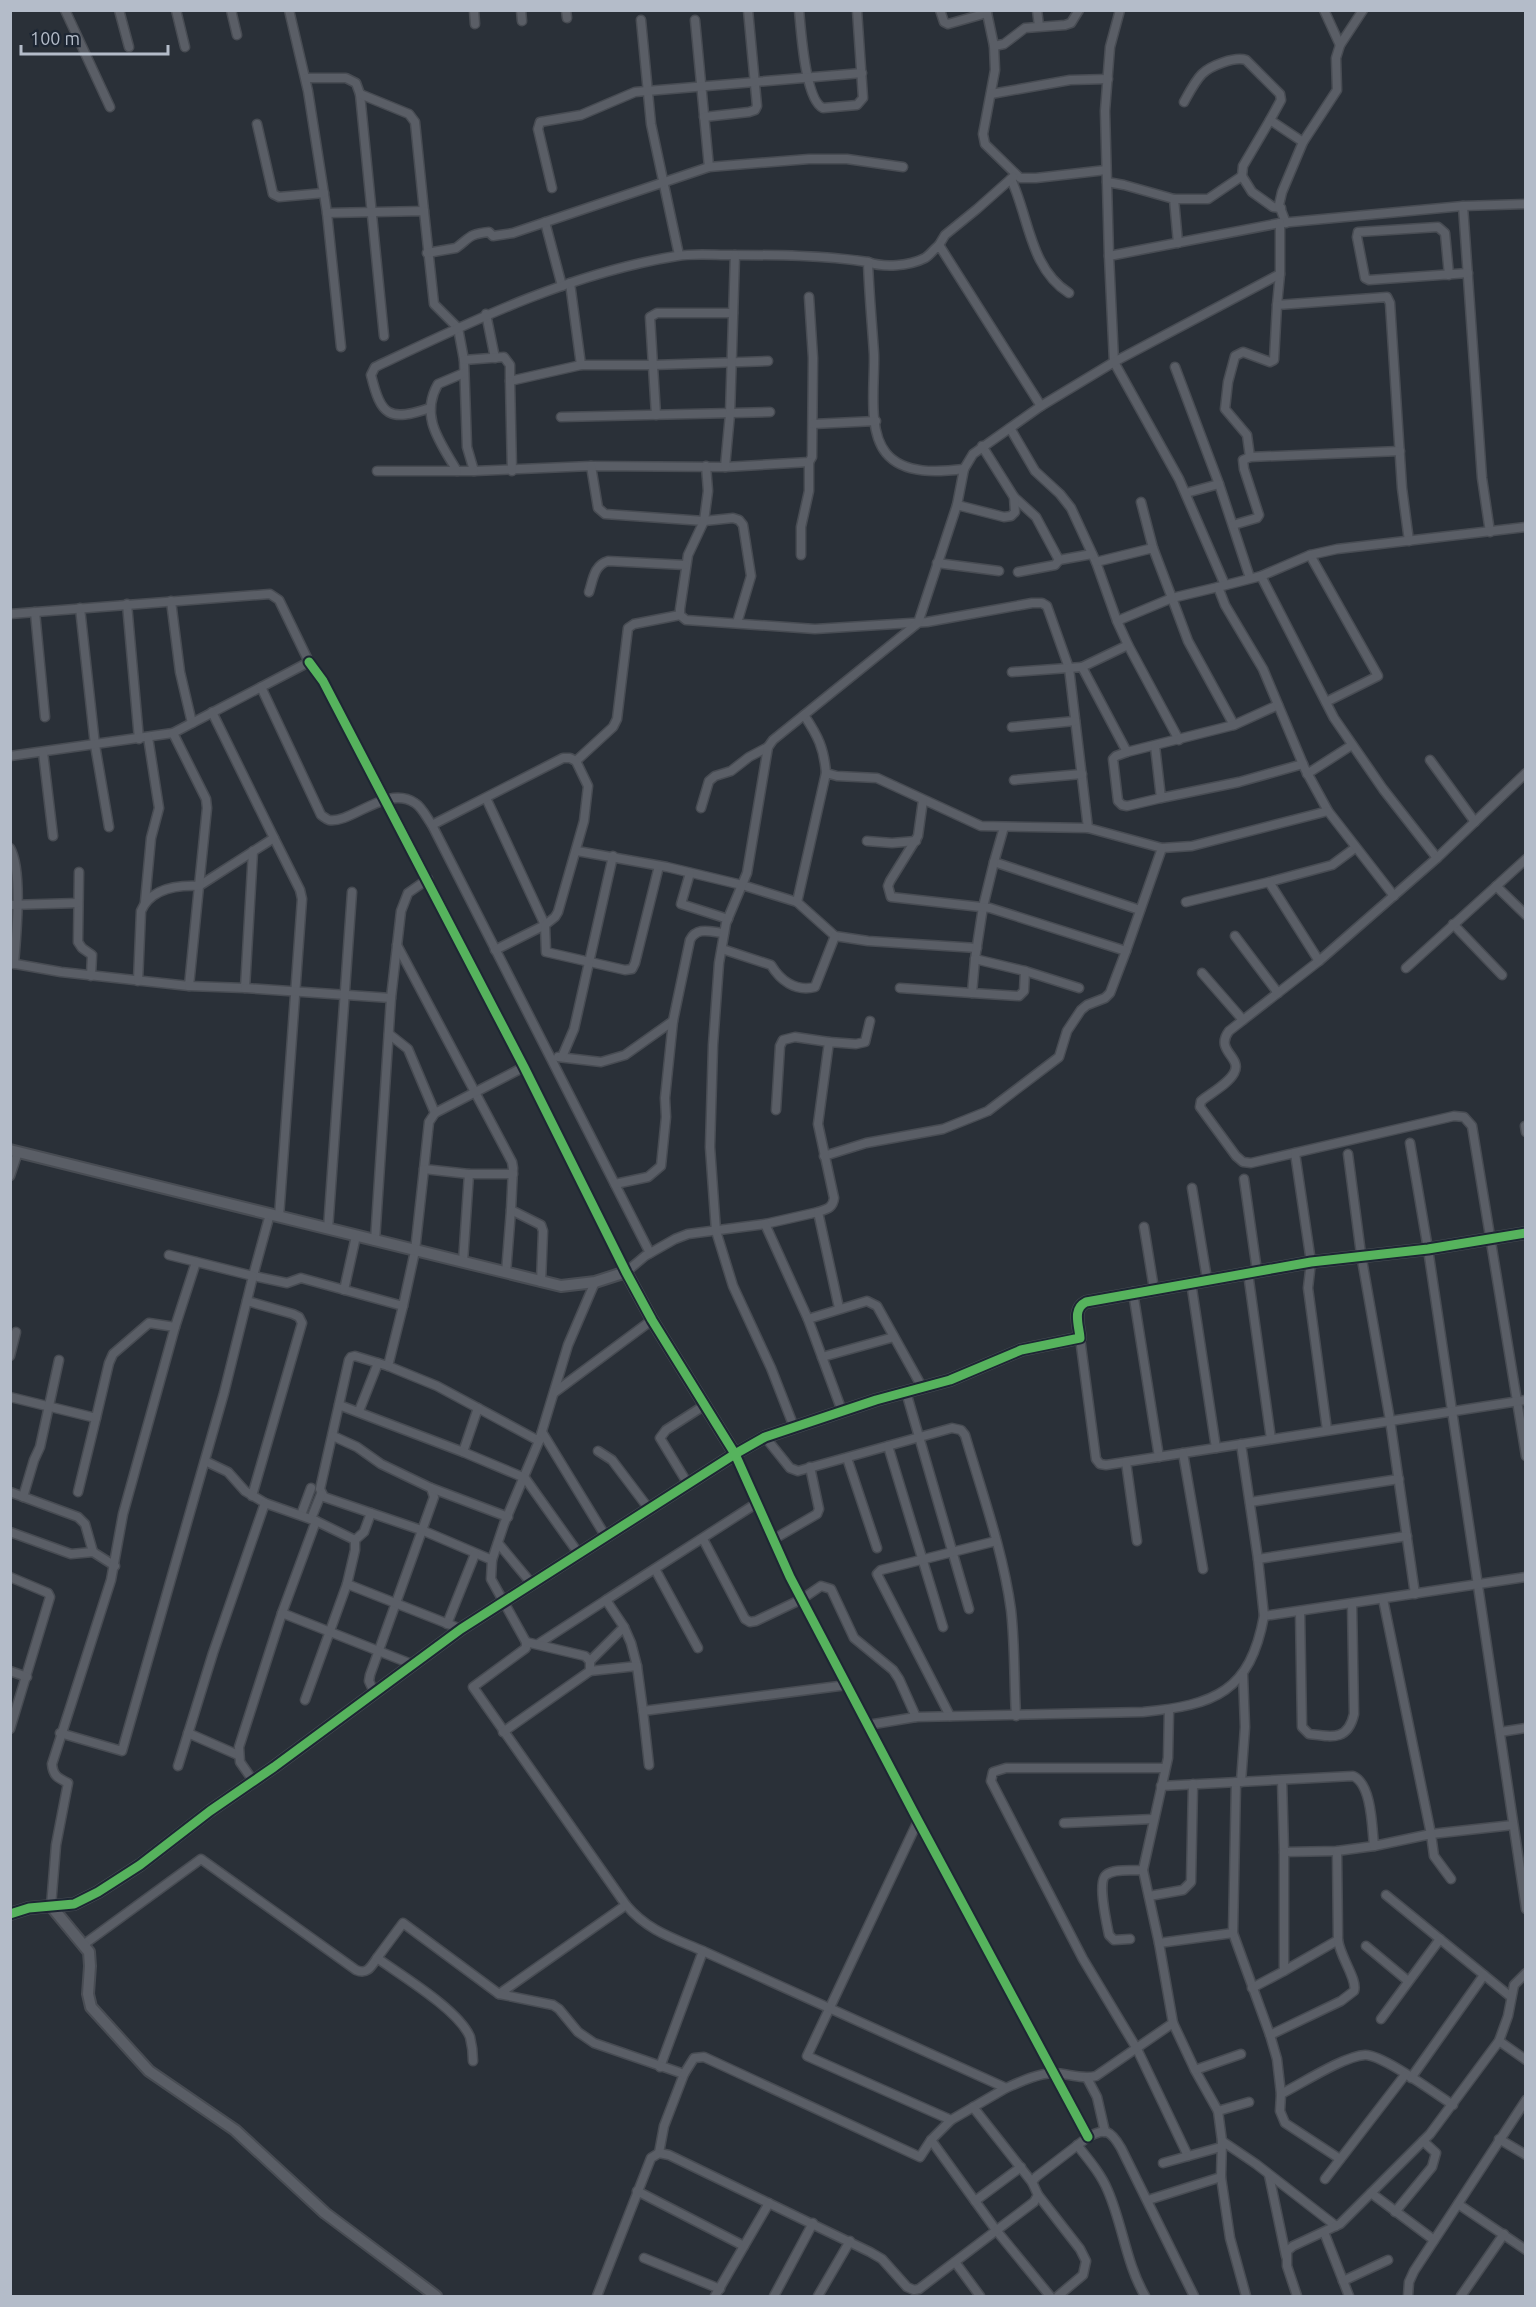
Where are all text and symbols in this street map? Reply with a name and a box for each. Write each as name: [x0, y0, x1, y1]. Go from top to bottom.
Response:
scale bar: [21, 18, 168, 56]
text: 100 m: [30, 28, 80, 48]

